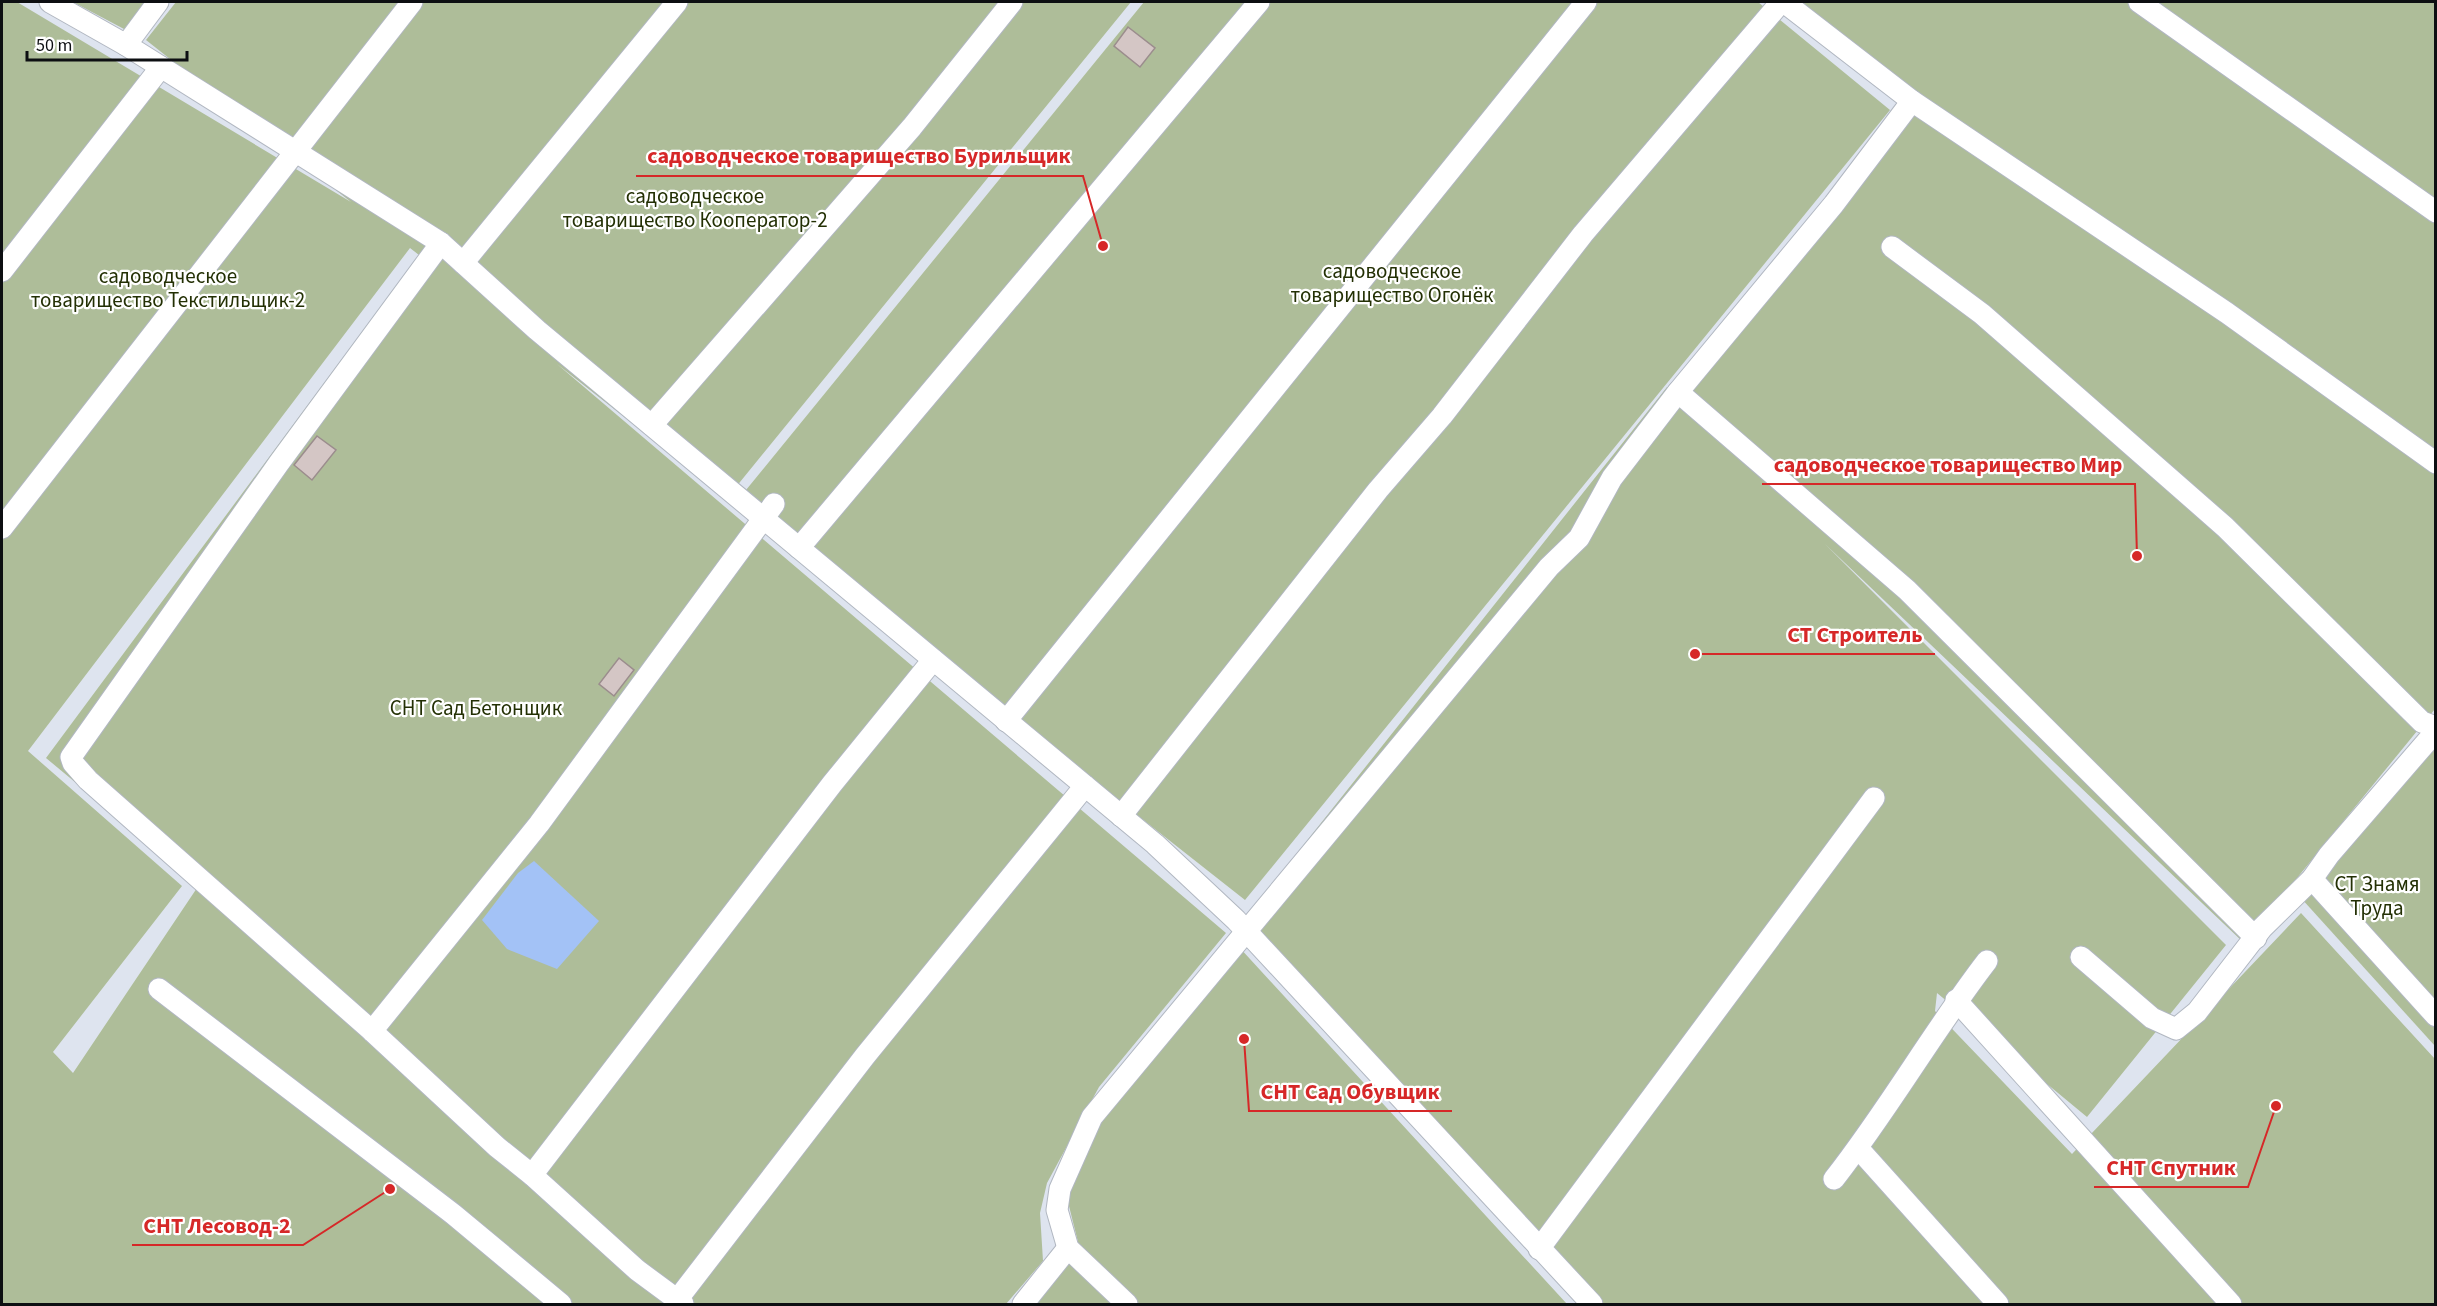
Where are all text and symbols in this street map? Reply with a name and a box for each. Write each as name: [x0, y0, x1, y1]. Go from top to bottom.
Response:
scale bar: [27, 24, 188, 62]
text: 50 m: [36, 33, 72, 58]
callout: садоводческое товарищество Бурильщик: [636, 136, 1083, 176]
text: садоводческое товарищество Бурильщик: [647, 140, 1071, 172]
park label: садоводческое товарищество Кооператор-2: [562, 181, 828, 235]
park label: садоводческое товарищество Огонёк: [1291, 256, 1494, 310]
park label: садоводческое товарищество Текстильщик-2: [31, 261, 305, 315]
callout: садоводческое товарищество Мир: [1762, 444, 2135, 484]
text: садоводческое товарищество Мир: [1774, 449, 2122, 481]
callout: СТ Строитель: [1775, 614, 1935, 654]
text: СТ Строитель: [1787, 619, 1923, 651]
park label: СНТ Сад Бетонщик: [390, 693, 563, 723]
park label: СТ Знамя Труда: [2334, 869, 2420, 923]
callout: СНТ Сад Обувщик: [1249, 1071, 1452, 1111]
text: СНТ Сад Обувщик: [1260, 1076, 1440, 1108]
callout: СНТ Спутник: [2094, 1147, 2248, 1187]
text: СНТ Спутник: [2106, 1152, 2236, 1184]
callout: СНТ Лесовод-2: [132, 1205, 303, 1245]
text: СНТ Лесовод-2: [143, 1210, 291, 1242]

